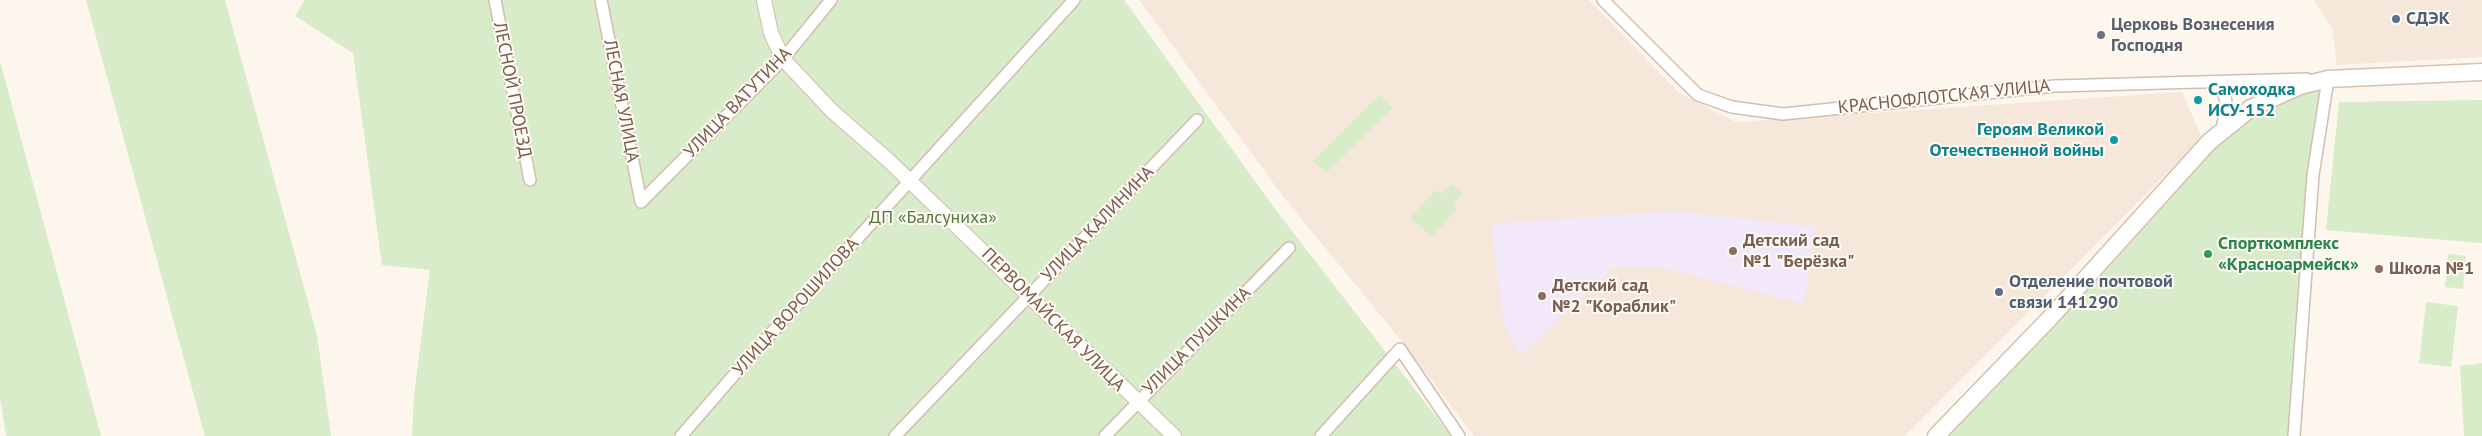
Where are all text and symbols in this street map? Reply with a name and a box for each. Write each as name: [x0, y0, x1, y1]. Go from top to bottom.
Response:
place label: СДЭК: [2406, 8, 2450, 30]
marker: СДЭК: [2390, 13, 2402, 25]
place label: Церковь Вознесения Господня: [2111, 14, 2274, 56]
street label: ЛЕСНОЙ ПРОЕЗД: [488, 20, 536, 160]
marker: Церковь Вознесения Господня: [2095, 29, 2107, 41]
street label: ЛЕСНАЯ УЛИЦА: [599, 38, 643, 164]
street label: УЛИЦА ВАТУТИНА: [680, 43, 796, 163]
street label: КРАСНОФЛОТСКАЯ УЛИЦА: [1837, 75, 2051, 119]
place label: Самоходка ИСУ-152: [2208, 79, 2295, 122]
marker: Самоходка ИСУ-152: [2192, 94, 2204, 106]
place label: Героям Великой Отечественной войны: [1929, 119, 2104, 162]
marker: Героям Великой Отечественной войны: [2108, 134, 2120, 146]
street label: УЛИЦА КАЛИНИНА: [1037, 162, 1159, 286]
park label: ДП «Балсуниха»: [869, 207, 997, 229]
place label: Детский сад №1 "Берёзка": [1743, 230, 1854, 272]
place label: Спорткомплекс «Красноармейск»: [2218, 233, 2359, 276]
street label: УЛИЦА ВОРОШИЛОВА: [728, 234, 864, 380]
street label: ПЕРВОМАЙСКАЯ УЛИЦА: [977, 244, 1129, 396]
marker: Детский сад №1 "Берёзка": [1727, 245, 1739, 257]
marker: Спорткомплекс «Красноармейск»: [2202, 248, 2214, 260]
place label: Школа №1: [2389, 258, 2474, 280]
marker: Школа №1: [2373, 263, 2385, 275]
place label: Отделение почтовой связи 141290: [2009, 271, 2173, 314]
place label: Детский сад №2 "Кораблик": [1552, 275, 1676, 318]
street label: УЛИЦА ПУШКИНА: [1138, 282, 1256, 400]
marker: Отделение почтовой связи 141290: [1993, 286, 2005, 298]
marker: Детский сад №2 "Кораблик": [1536, 290, 1548, 302]

